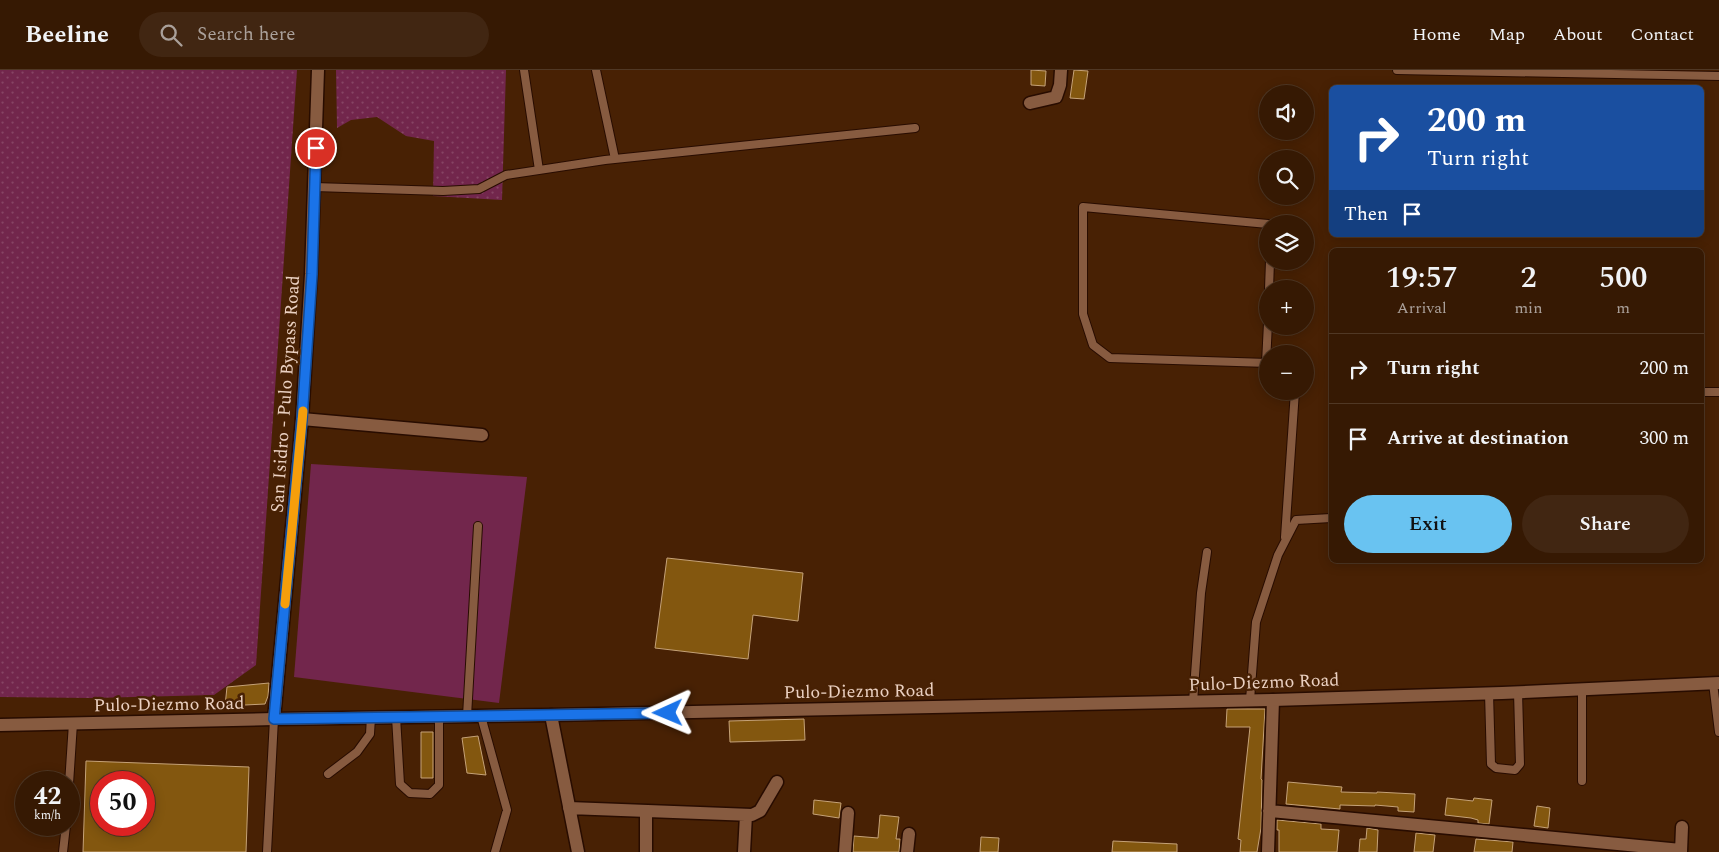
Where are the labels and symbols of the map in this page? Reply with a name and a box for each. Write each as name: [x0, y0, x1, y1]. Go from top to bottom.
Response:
pin: [295, 127, 337, 169]
street label: San Isidro - Pulo Bypass Road: [264, 274, 307, 514]
street label: Pulo-Diezmo Road: [1188, 666, 1340, 699]
street label: Pulo-Diezmo Road: [783, 677, 935, 706]
position arrow: [641, 686, 693, 738]
street label: Pulo-Diezmo Road: [93, 690, 245, 719]
speed limit sign: 50: [90, 771, 155, 836]

